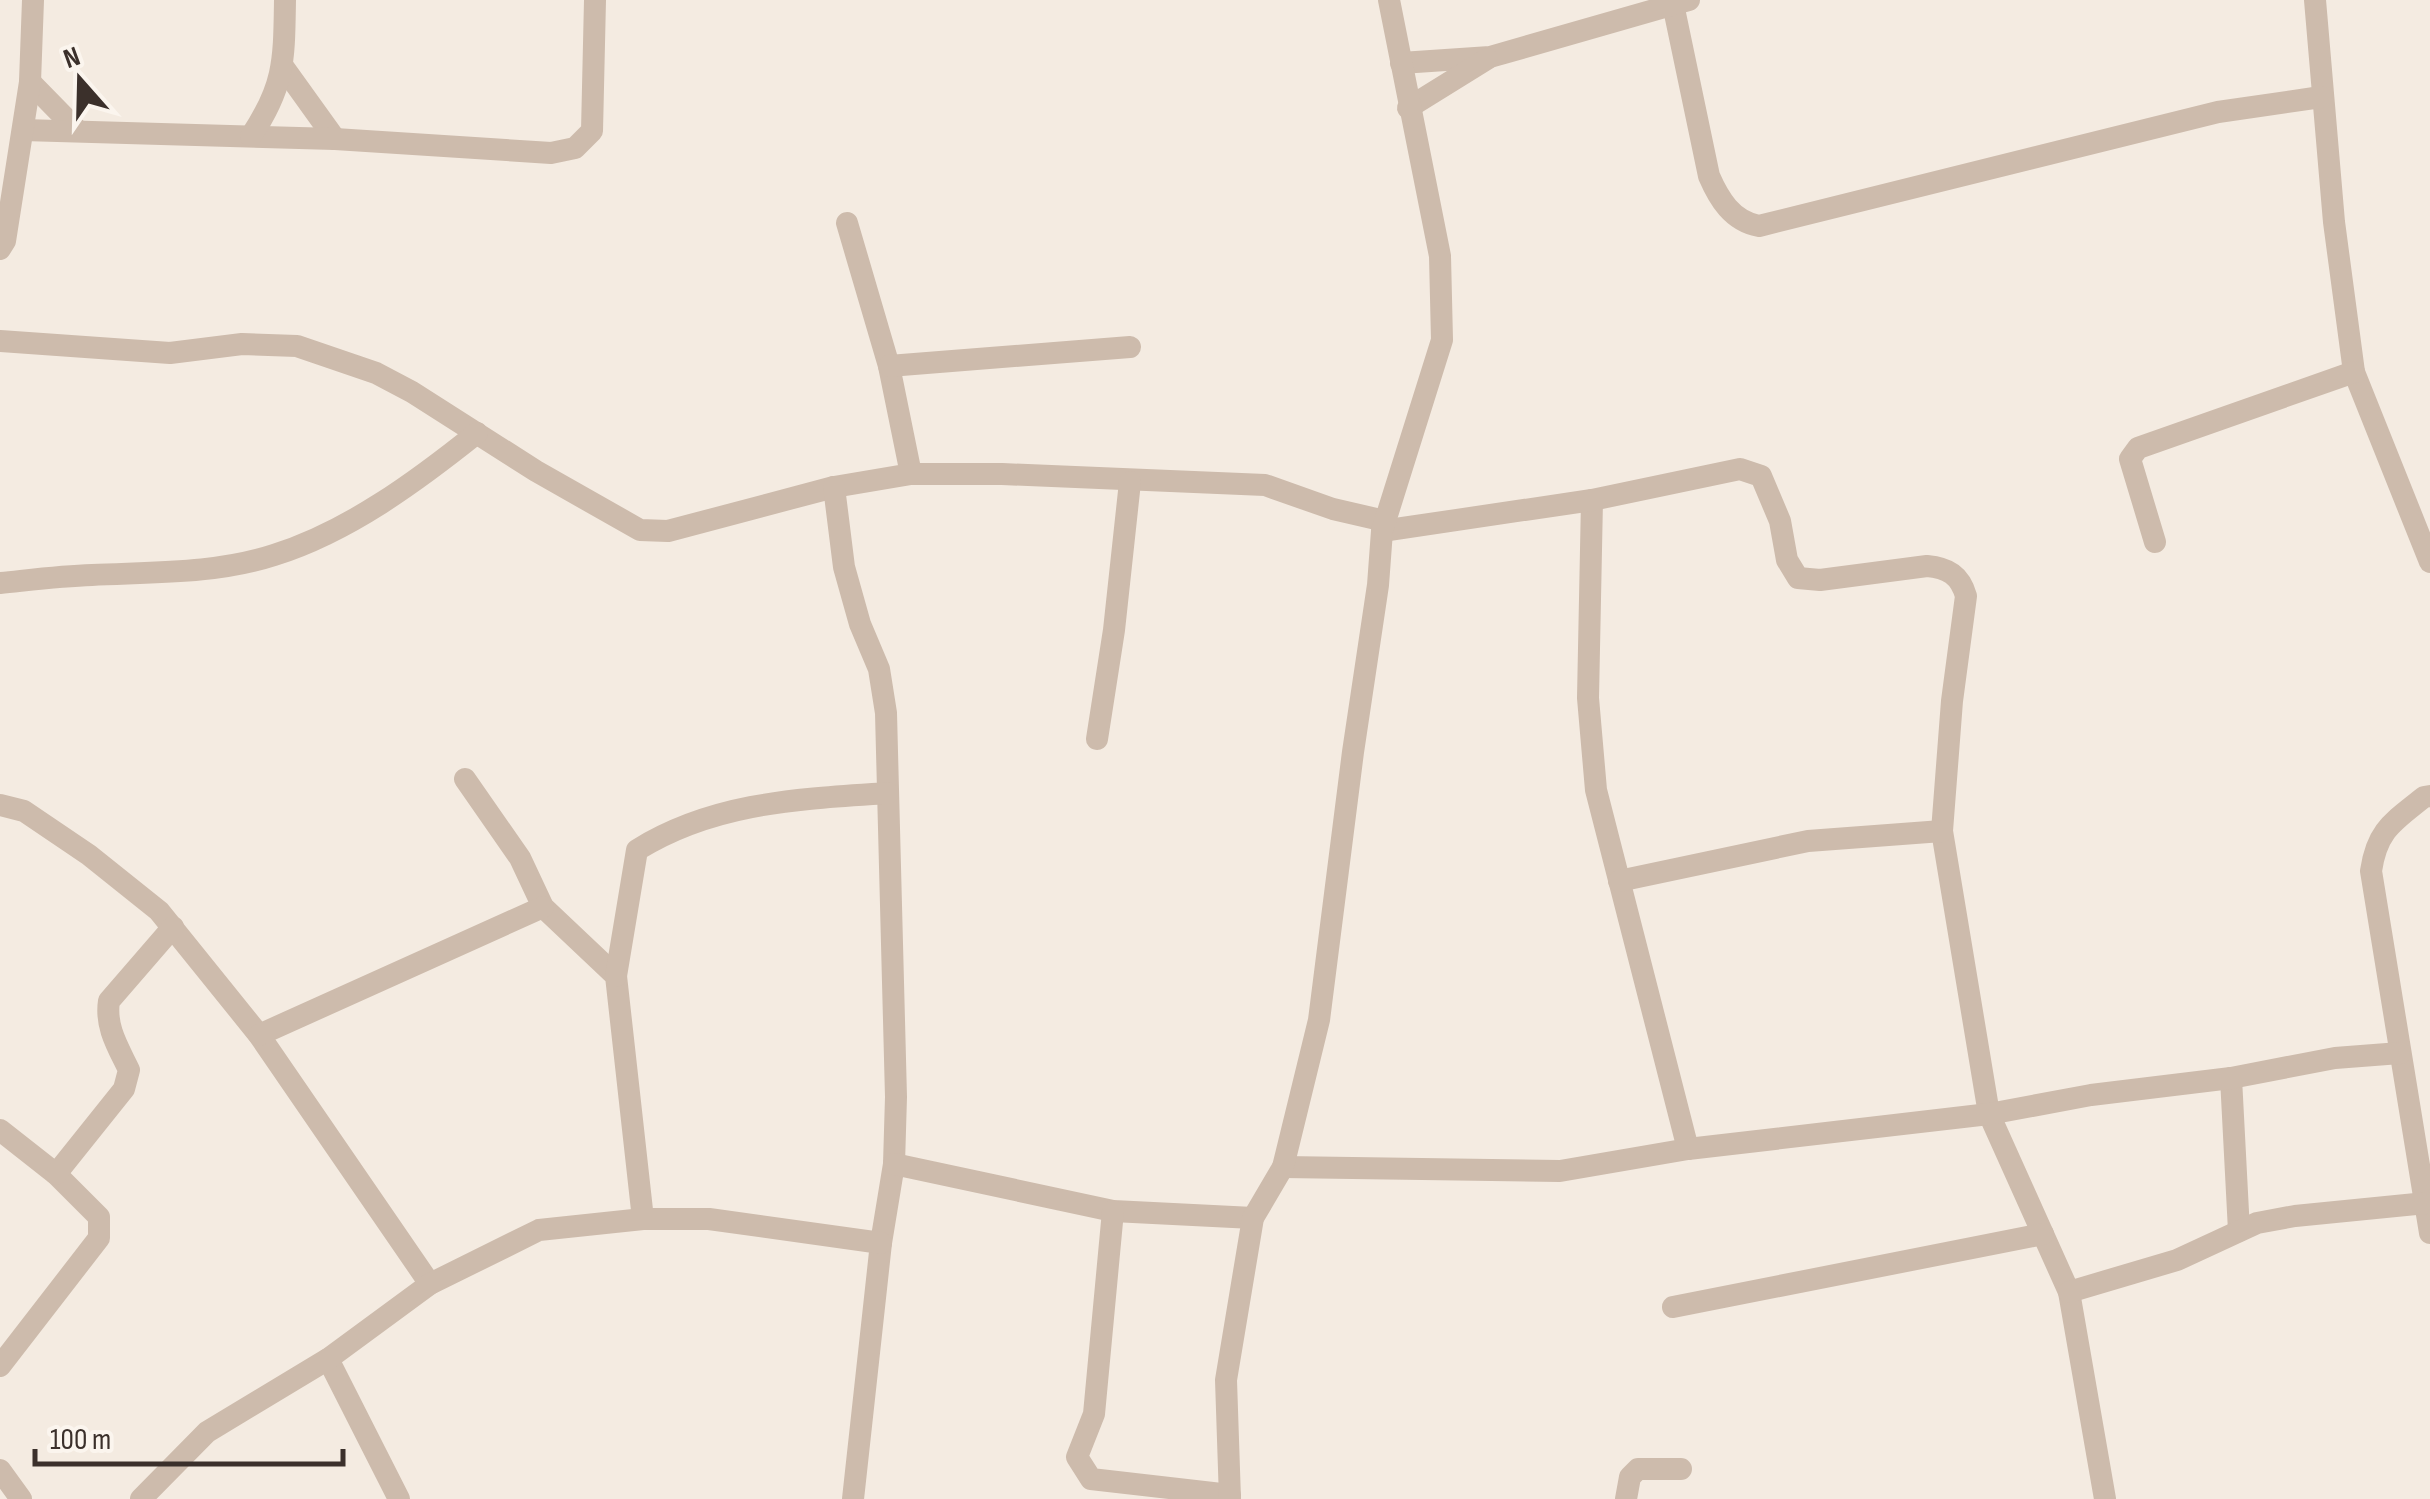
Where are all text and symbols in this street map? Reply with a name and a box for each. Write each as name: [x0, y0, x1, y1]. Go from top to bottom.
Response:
north arrow: [30, 30, 130, 130]
text: N: [59, 40, 85, 76]
scale bar: [35, 1404, 342, 1466]
text: 100 m: [50, 1422, 111, 1458]

